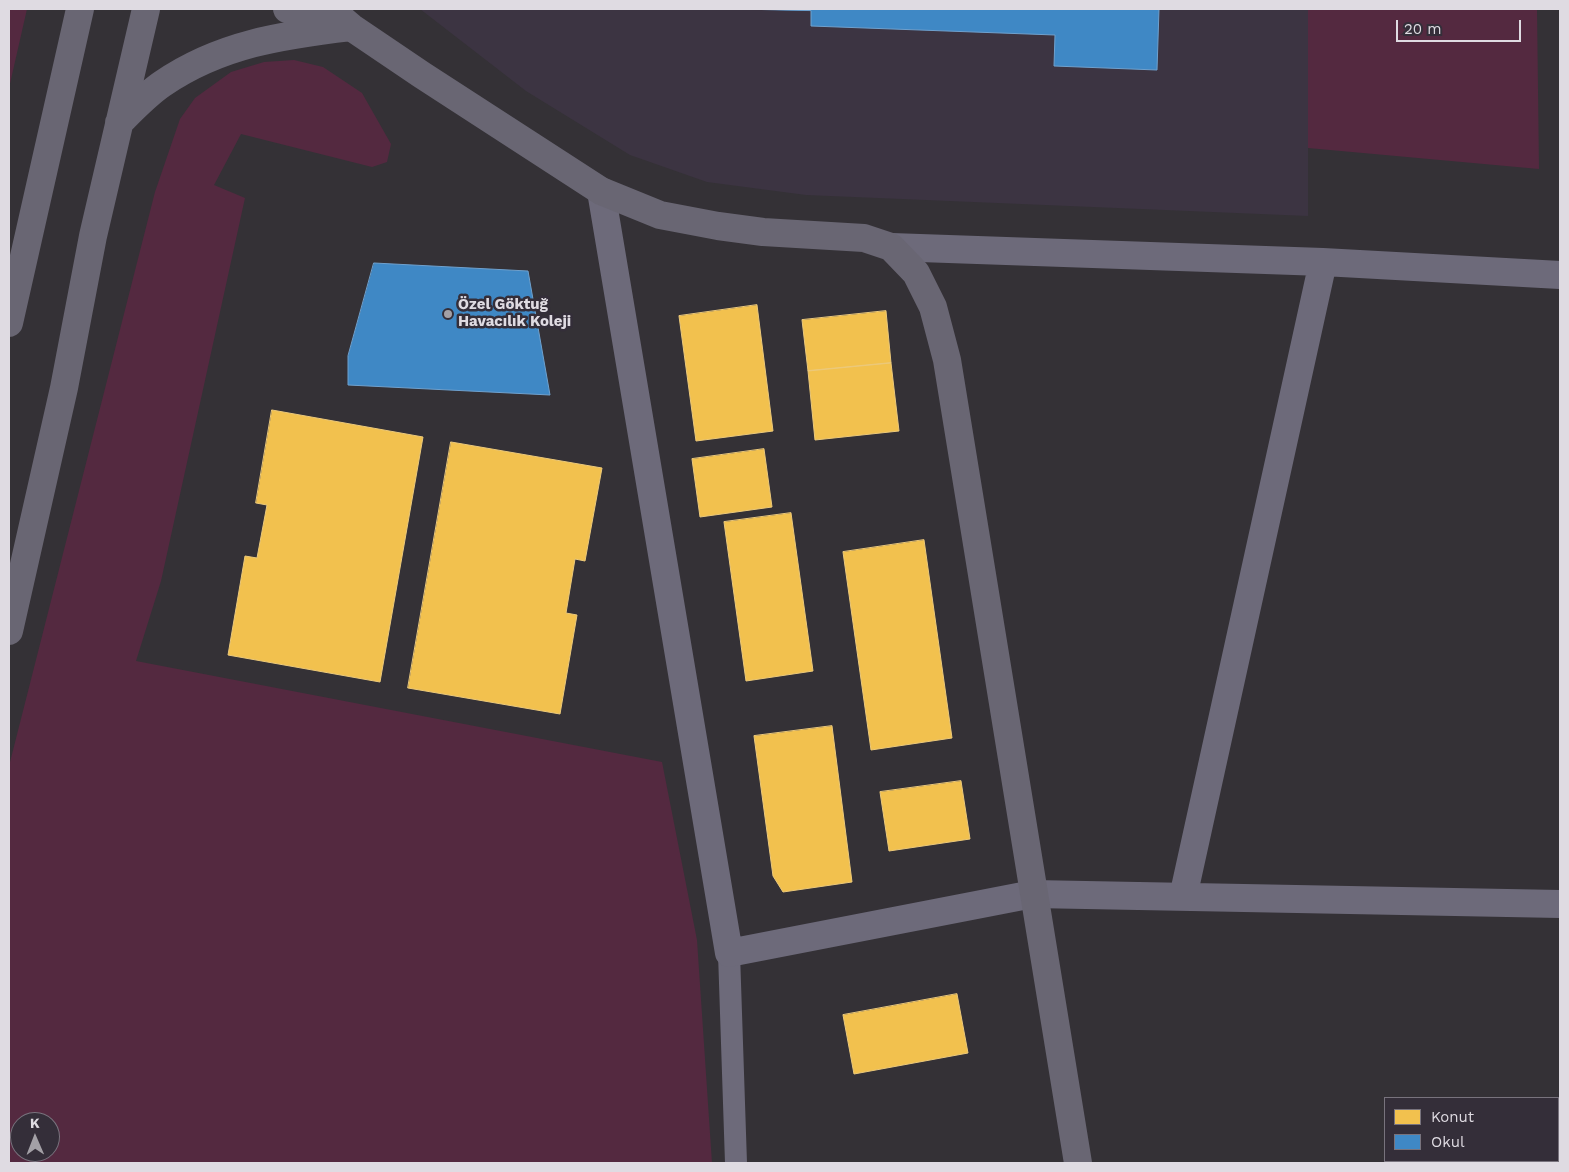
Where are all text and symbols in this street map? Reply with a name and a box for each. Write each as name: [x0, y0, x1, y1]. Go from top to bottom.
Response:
scale bar: [1399, 10, 1524, 42]
text: 20 m: [1404, 20, 1442, 38]
place label: Özel Göktuğ Havacılık Koleji: [458, 296, 571, 331]
marker: Özel Göktuğ Havacılık Koleji: [442, 308, 454, 320]
legend: [1384, 1097, 1559, 1162]
text: Konut: [1431, 1108, 1474, 1126]
north arrow: [10, 1112, 60, 1162]
text: K: [30, 1115, 40, 1131]
text: Okul: [1431, 1133, 1465, 1151]

